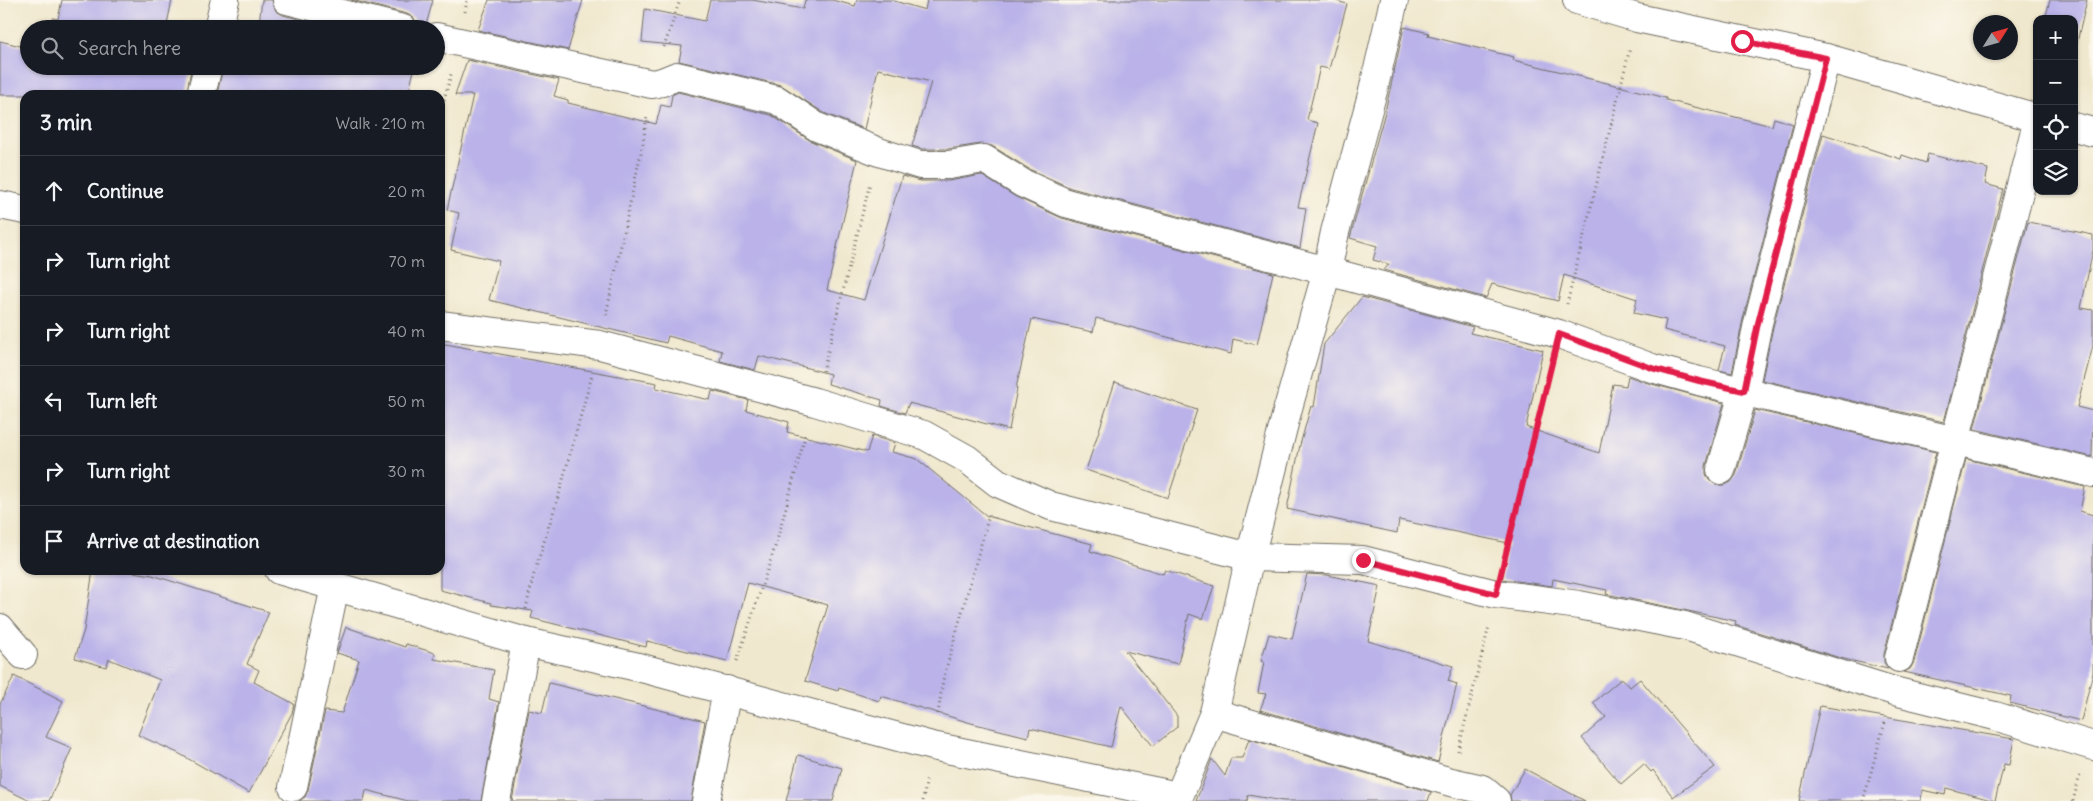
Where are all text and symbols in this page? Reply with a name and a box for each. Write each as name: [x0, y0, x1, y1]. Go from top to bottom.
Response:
north arrow: [1973, 15, 2018, 60]
map controls: [2033, 15, 2078, 195]
button: +: [2033, 15, 2078, 60]
search box: [20, 20, 445, 75]
route start: [1731, 30, 1754, 53]
icon: search: [38, 34, 66, 62]
text: Search here: [78, 36, 181, 60]
button: −: [2033, 60, 2078, 105]
button: locate: [2033, 105, 2078, 150]
text: 3 min: [40, 109, 92, 136]
text: Walk · 210 m: [335, 113, 425, 133]
button: layers: [2033, 150, 2078, 195]
icon: ahead: [40, 177, 68, 205]
text: Continue: [87, 179, 164, 203]
text: 20 m: [388, 181, 425, 201]
icon: right: [40, 247, 68, 275]
text: Turn right: [87, 249, 170, 273]
text: 70 m: [389, 251, 425, 271]
icon: right: [40, 317, 68, 345]
text: Turn right: [87, 319, 170, 343]
text: 40 m: [387, 321, 425, 341]
icon: left: [40, 387, 68, 415]
text: Turn left: [87, 389, 157, 413]
text: 50 m: [387, 391, 425, 411]
icon: right: [40, 457, 68, 485]
text: Turn right: [87, 459, 170, 483]
text: 30 m: [388, 461, 425, 481]
icon: arrive: [40, 527, 68, 555]
text: Arrive at destination: [87, 529, 260, 553]
route end: [1352, 549, 1375, 572]

